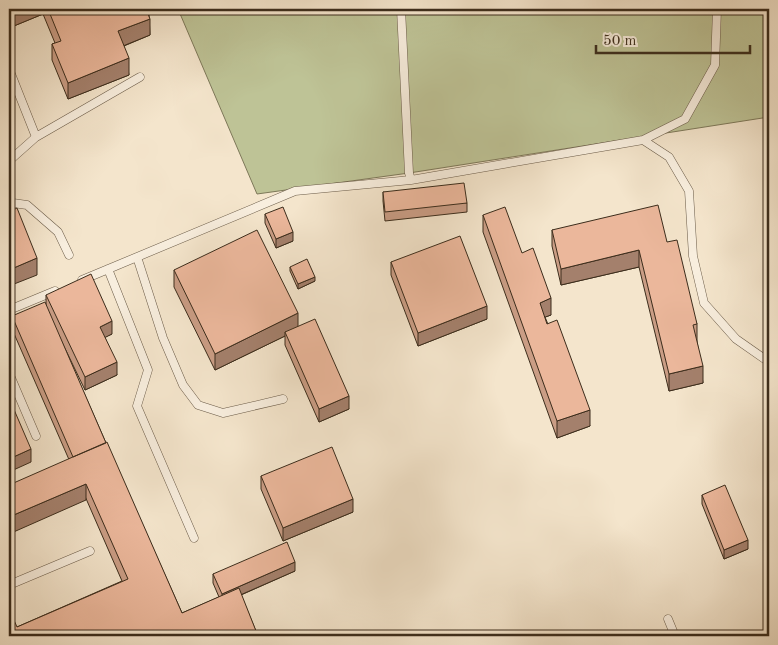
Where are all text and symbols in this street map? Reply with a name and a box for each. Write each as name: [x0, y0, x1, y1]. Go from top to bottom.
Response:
scale bar: [596, 22, 749, 54]
text: 50 m: [603, 34, 637, 49]

